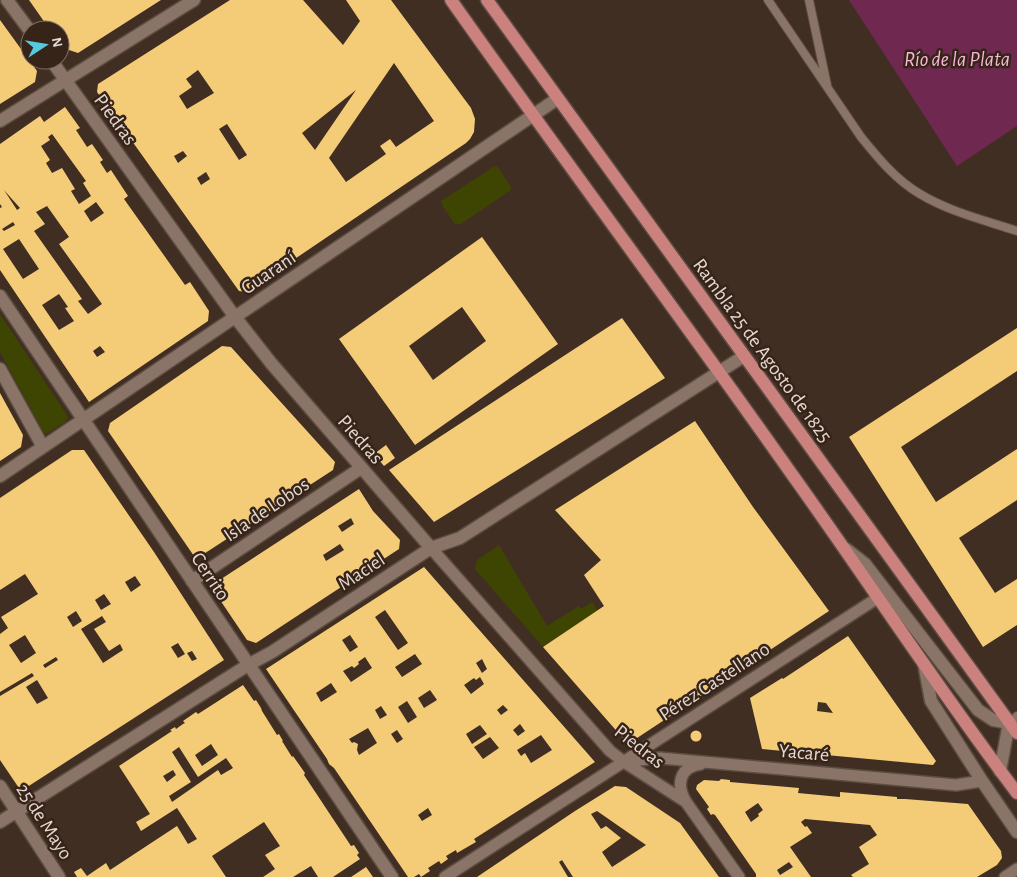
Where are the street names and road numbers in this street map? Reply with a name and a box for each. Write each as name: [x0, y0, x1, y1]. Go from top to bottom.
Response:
street label: Piedras: [90, 90, 140, 149]
street label: Guaraní: [238, 247, 300, 298]
street label: Rambla 25 de Agosto de 1825: [689, 255, 835, 446]
street label: Piedras: [334, 411, 387, 468]
street label: Isla de Lobos: [220, 474, 313, 546]
street label: Cerrito: [187, 549, 233, 604]
street label: Maciel: [335, 549, 389, 594]
street label: Pérez Castellano: [656, 639, 773, 725]
street label: Piedras: [610, 721, 668, 772]
street label: Yacaré: [778, 741, 830, 765]
street label: 25 de Mayo: [12, 780, 76, 863]

